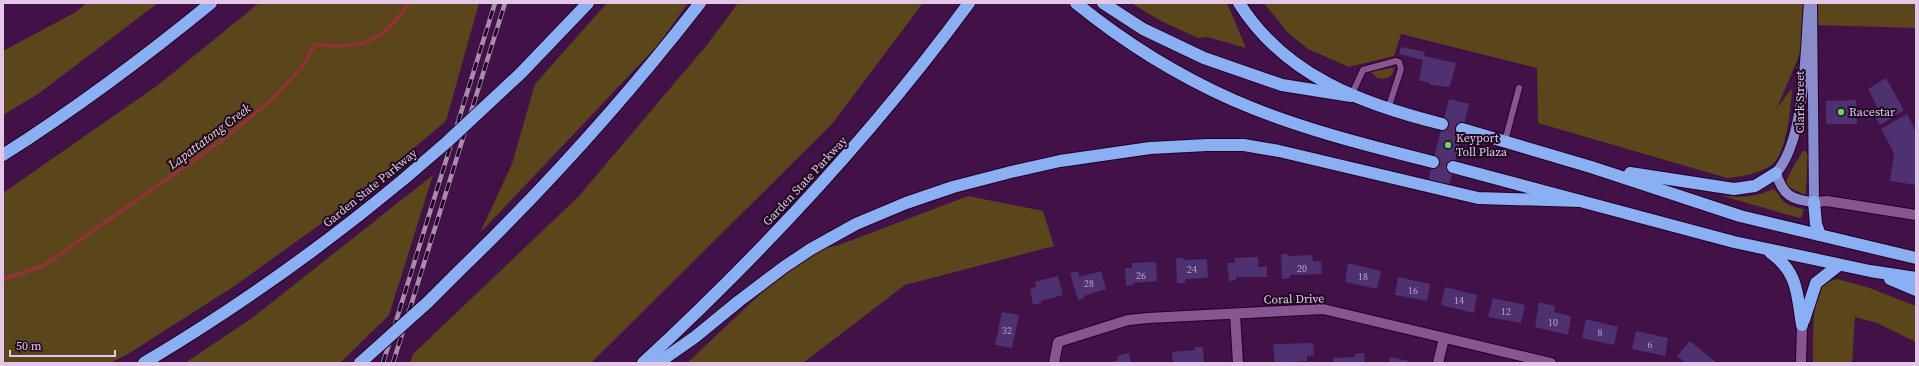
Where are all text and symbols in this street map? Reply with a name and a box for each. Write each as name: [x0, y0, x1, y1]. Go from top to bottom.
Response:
street label: Clark Street: [1792, 71, 1808, 133]
water label: Lapattatong Creek: [164, 99, 255, 174]
place label: Racestar: [1849, 104, 1895, 120]
marker: Racestar: [1836, 107, 1846, 117]
place label: Keyport Toll Plaza: [1456, 130, 1508, 160]
street label: Garden State Parkway: [759, 132, 851, 229]
marker: Keyport Toll Plaza: [1443, 140, 1453, 150]
street label: Garden State Parkway: [320, 145, 421, 231]
house number: 20: [1297, 262, 1307, 275]
house number: 24: [1187, 263, 1197, 276]
house number: 26: [1136, 269, 1146, 282]
house number: 18: [1358, 270, 1368, 283]
house number: 28: [1084, 277, 1094, 290]
house number: 16: [1408, 284, 1418, 297]
street label: Coral Drive: [1264, 290, 1324, 308]
house number: 14: [1454, 294, 1464, 307]
house number: 12: [1501, 305, 1511, 318]
house number: 10: [1548, 316, 1558, 329]
house number: 32: [1002, 324, 1012, 337]
house number: 8: [1598, 326, 1603, 339]
scale bar: [10, 332, 115, 358]
text: 50 m: [16, 338, 42, 354]
house number: 6: [1648, 338, 1653, 351]

